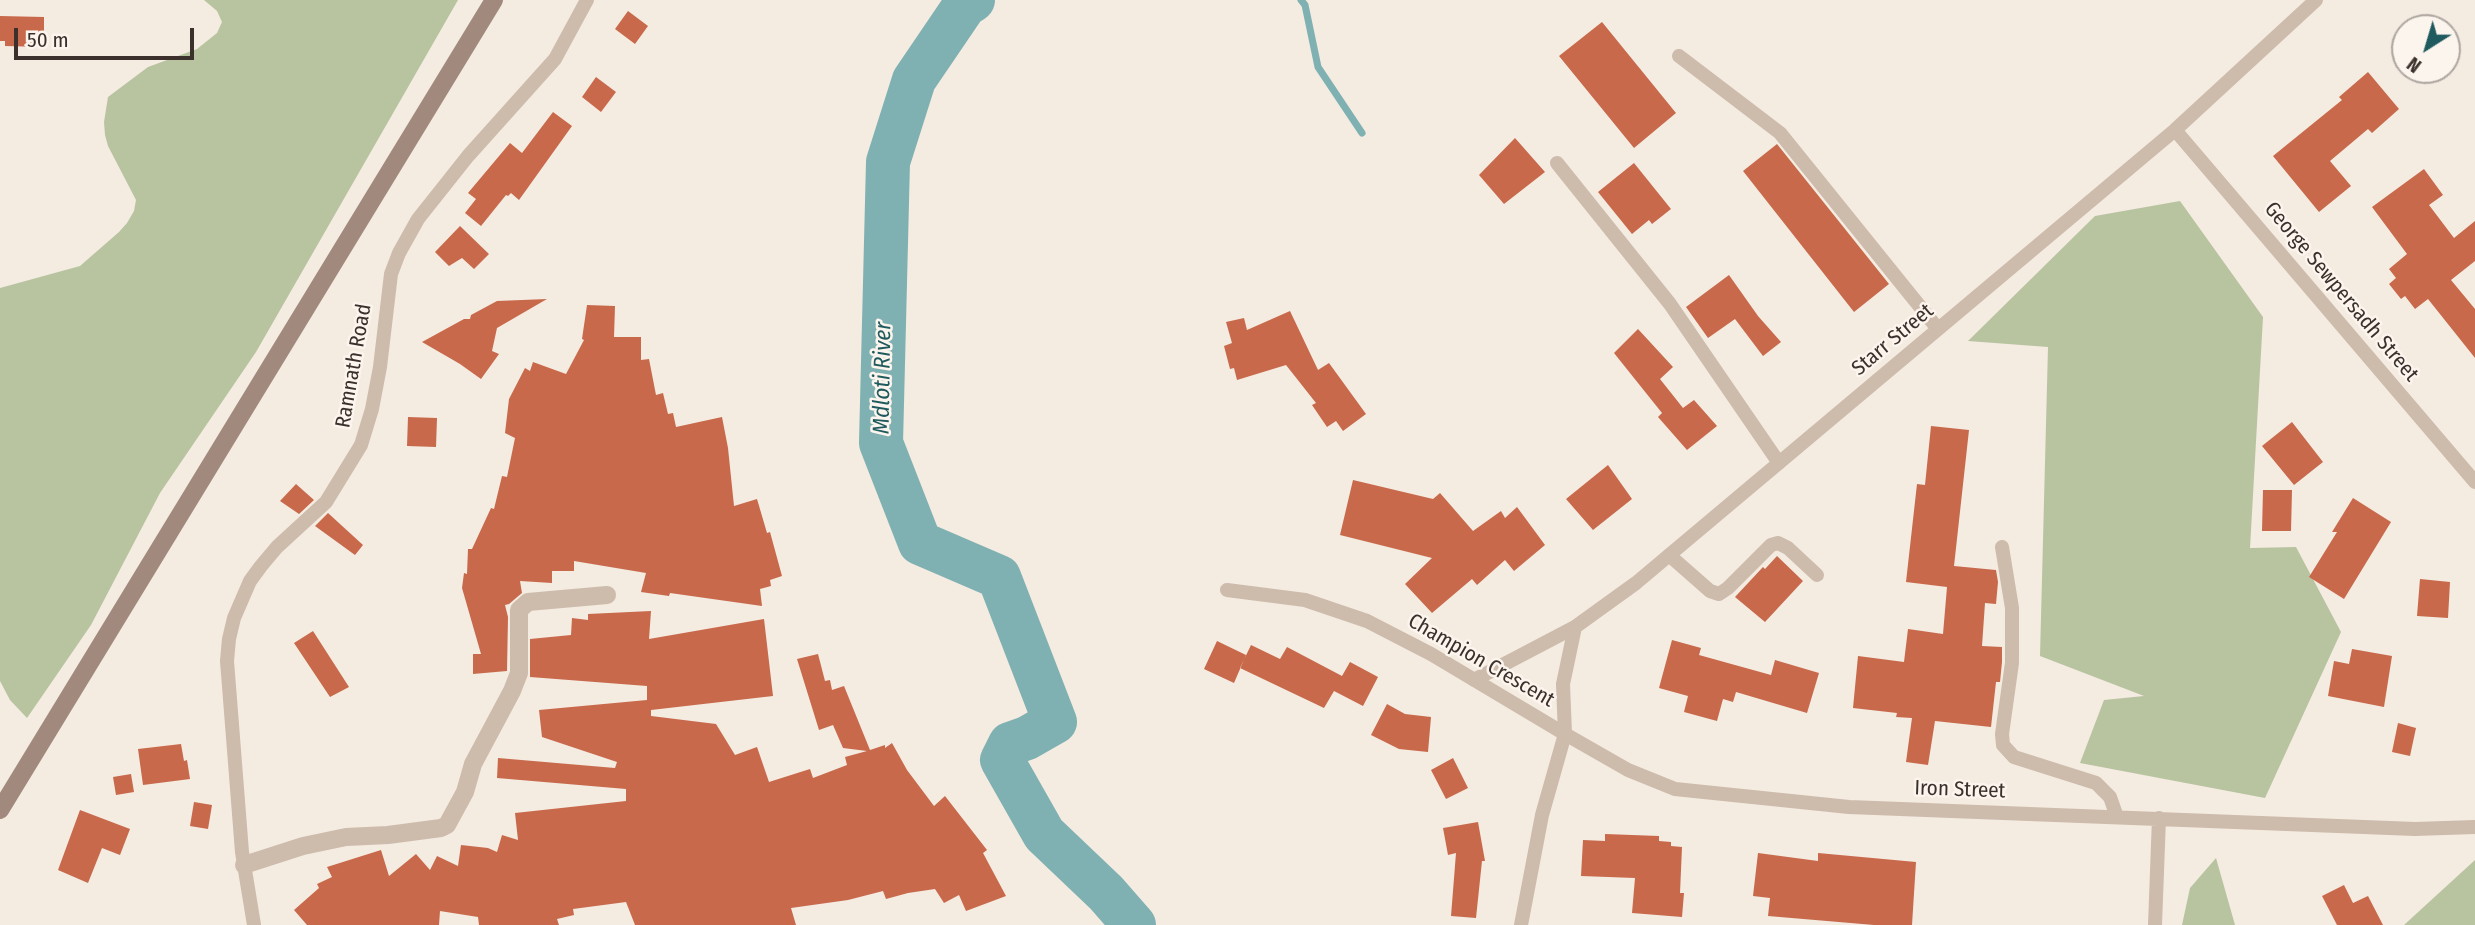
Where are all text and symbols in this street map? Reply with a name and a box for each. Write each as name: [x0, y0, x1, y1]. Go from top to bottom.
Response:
scale bar: [18, 14, 198, 58]
north arrow: [2391, 14, 2461, 84]
text: 50 m: [27, 27, 69, 53]
text: N: [2403, 52, 2426, 77]
street label: George Sewpersadh Street: [2259, 197, 2423, 387]
street label: Starr Street: [1847, 299, 1939, 381]
street label: Ramnath Road: [331, 302, 377, 430]
water label: Mdloti River: [868, 322, 898, 434]
street label: Champion Crescent: [1403, 609, 1559, 713]
street label: Iron Street: [1914, 776, 2006, 804]

